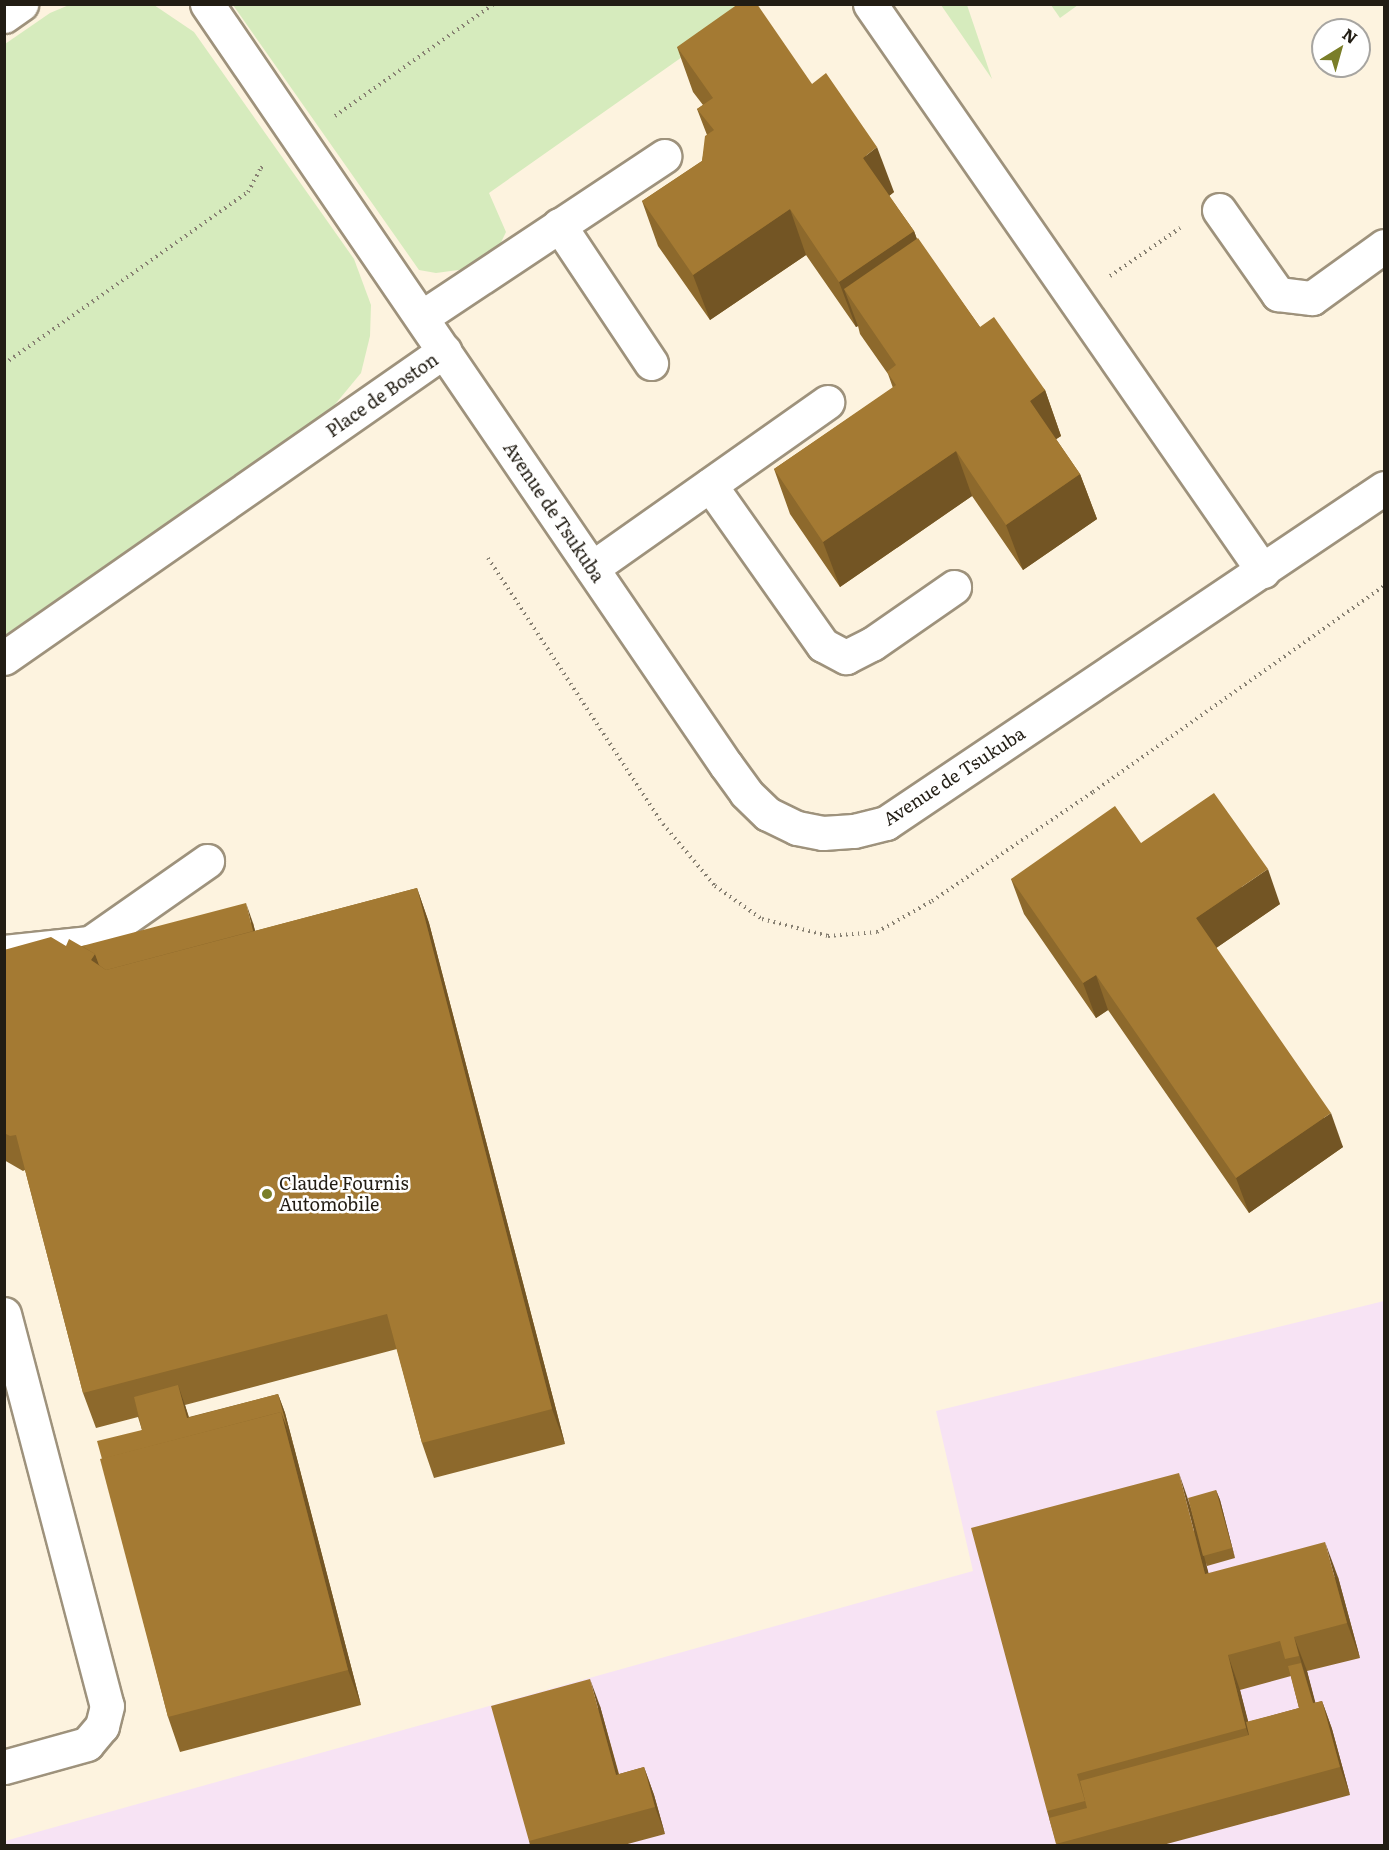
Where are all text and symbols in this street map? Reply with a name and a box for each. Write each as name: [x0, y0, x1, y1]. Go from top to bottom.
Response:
north arrow: [1311, 18, 1371, 78]
text: N: [1338, 22, 1363, 49]
street label: Place de Boston: [322, 348, 442, 442]
street label: Avenue de Tsukuba: [499, 438, 609, 586]
street label: Avenue de Tsukuba: [879, 722, 1029, 830]
place label: Claude Fournis Automobile: [279, 1173, 409, 1216]
marker: Claude Fournis Automobile: [260, 1187, 274, 1201]

